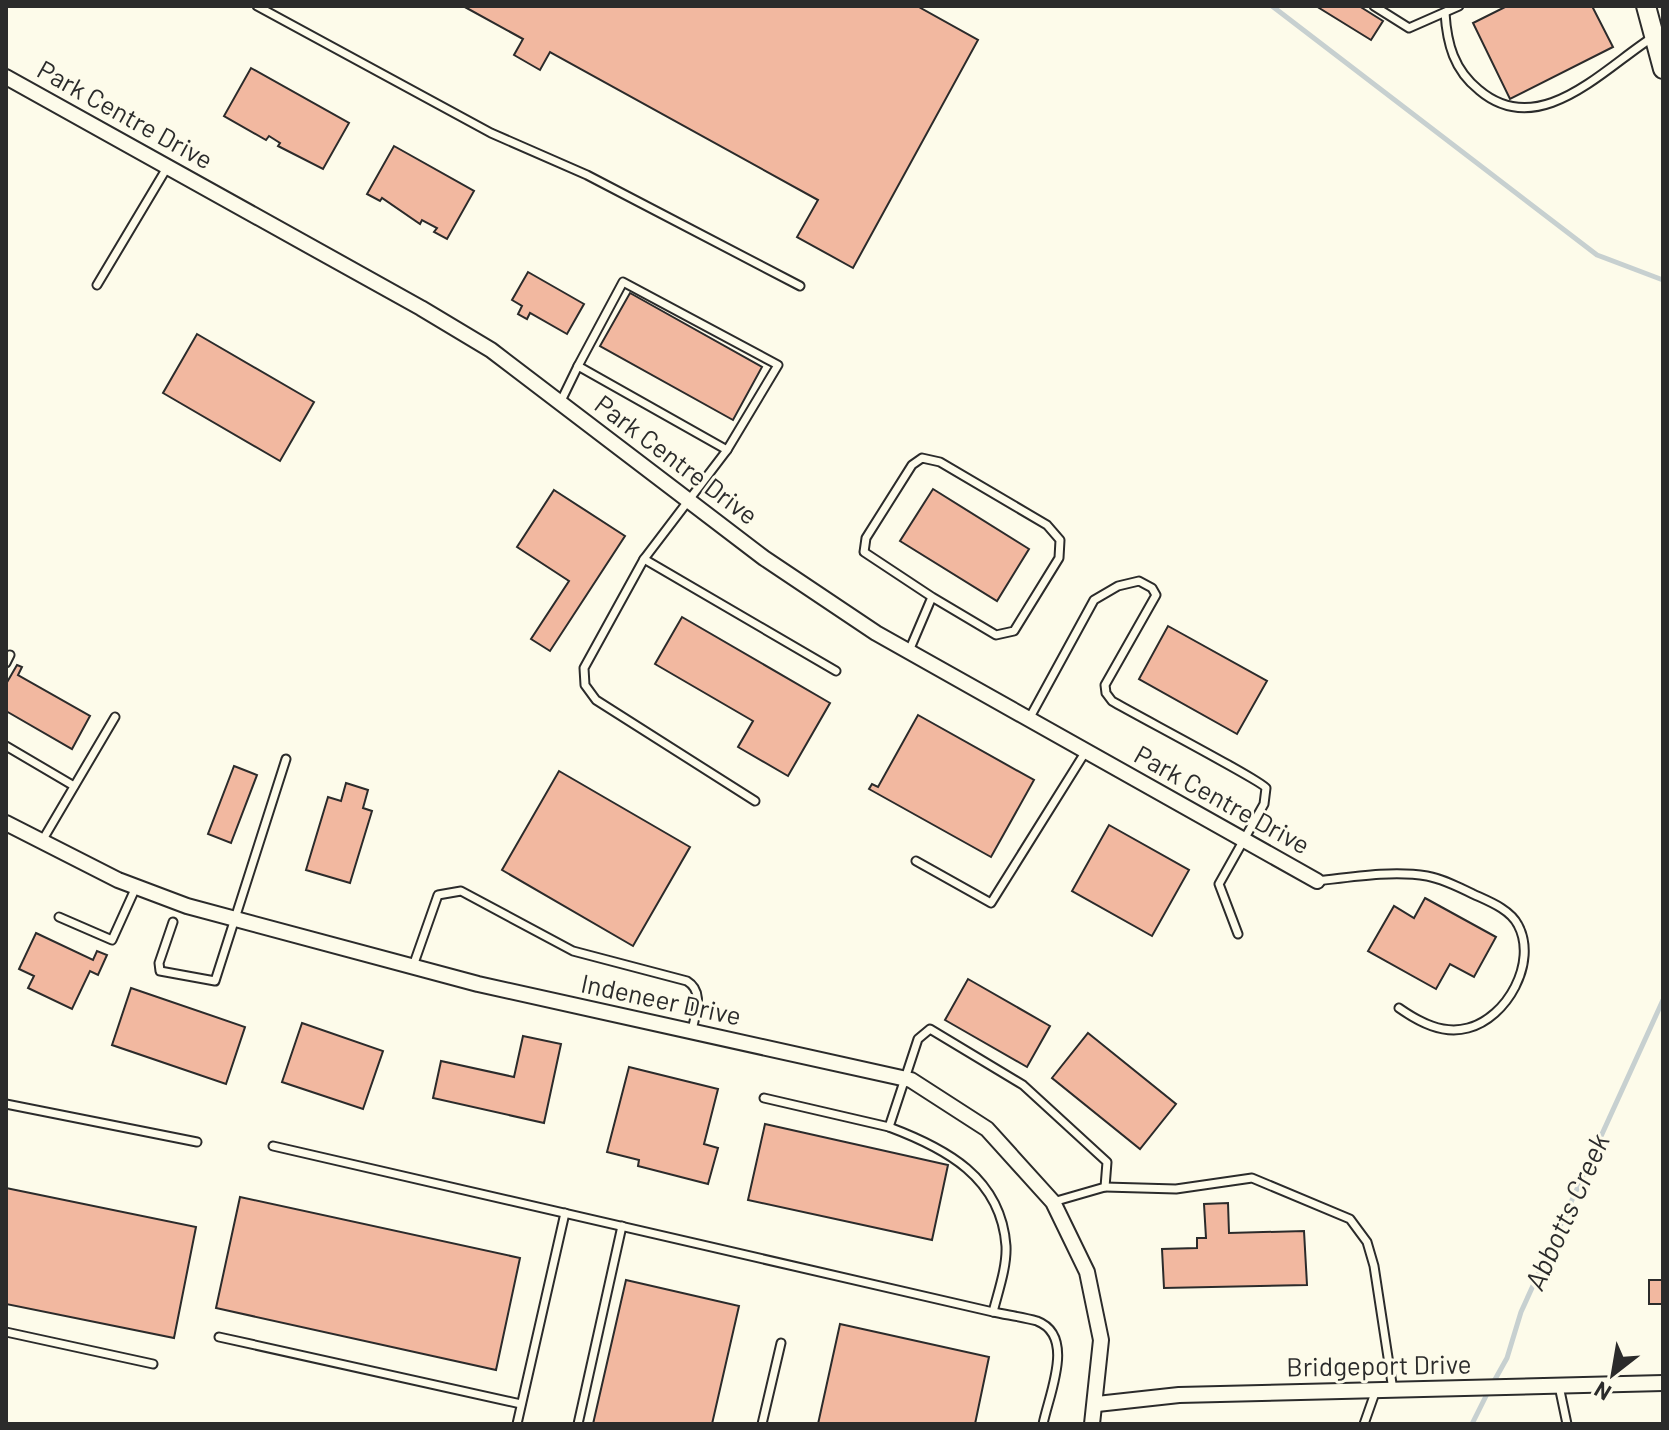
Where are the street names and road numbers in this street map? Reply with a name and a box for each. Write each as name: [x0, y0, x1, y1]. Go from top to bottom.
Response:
street label: Park Centre Drive: [33, 53, 219, 175]
street label: Park Centre Drive: [589, 388, 764, 530]
street label: Park Centre Drive: [1130, 738, 1316, 860]
street label: Indeneer Drive: [578, 966, 744, 1031]
street label: Bridgeport Drive: [1286, 1347, 1472, 1382]

